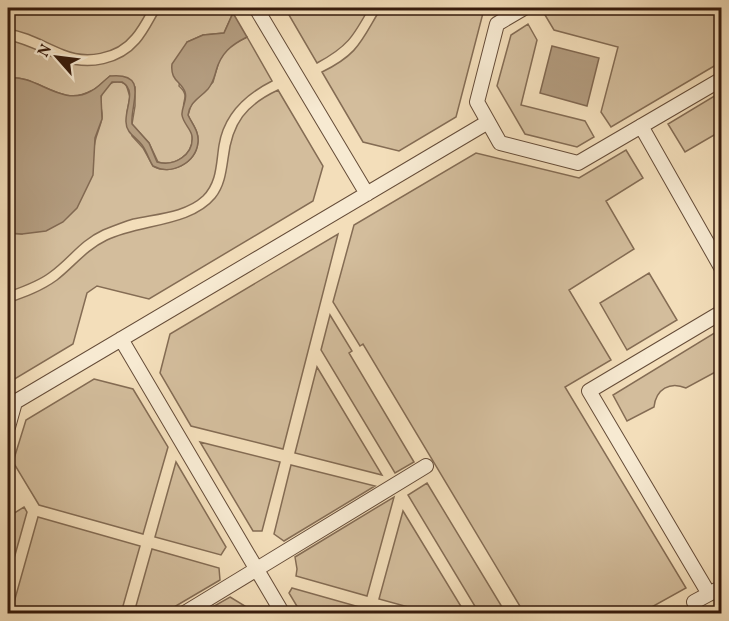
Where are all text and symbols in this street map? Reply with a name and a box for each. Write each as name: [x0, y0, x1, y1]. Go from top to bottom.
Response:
north arrow: [27, 27, 87, 87]
text: N: [33, 40, 58, 61]

